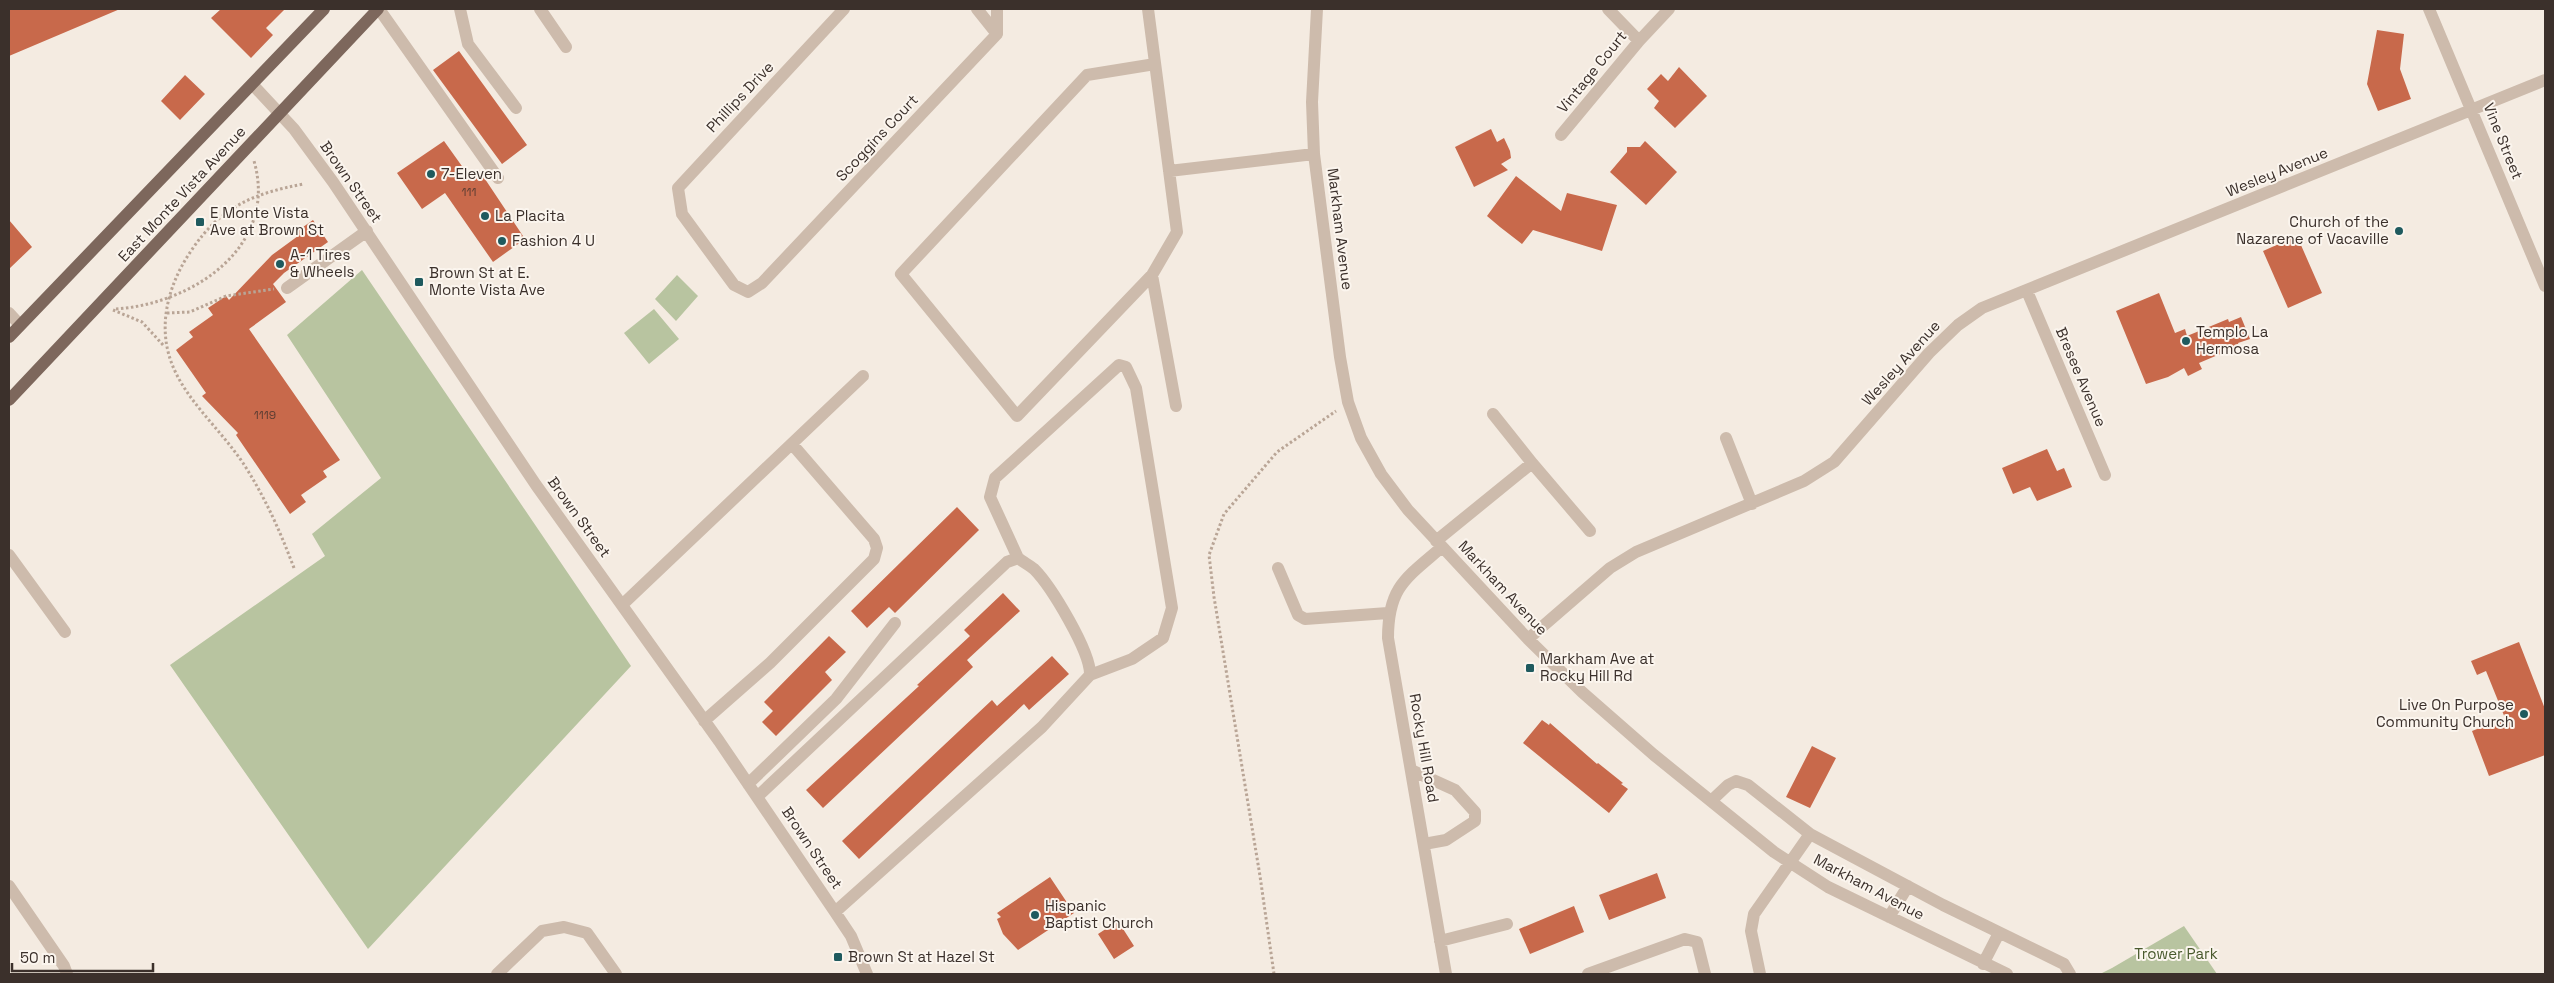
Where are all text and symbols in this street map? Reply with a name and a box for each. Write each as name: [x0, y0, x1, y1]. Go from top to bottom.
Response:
street label: Vintage Court: [1553, 27, 1631, 117]
street label: Phillips Drive: [702, 57, 777, 136]
street label: Scoggins Court: [832, 90, 922, 185]
street label: Vine Street: [2480, 100, 2527, 182]
street label: East Monte Vista Avenue: [114, 122, 250, 265]
street label: Brown Street: [316, 137, 387, 226]
street label: Wesley Avenue: [2223, 142, 2331, 201]
place label: 7-Eleven: [441, 164, 502, 183]
street label: Markham Avenue: [1324, 167, 1357, 291]
marker: 7-Eleven: [425, 168, 437, 180]
house number: 111: [461, 184, 477, 200]
place label: E Monte Vista Ave at Brown St: [210, 203, 324, 239]
place label: La Placita: [495, 206, 565, 225]
marker: La Placita: [479, 210, 491, 222]
place label: Church of the Nazarene of Vacaville: [2236, 212, 2389, 248]
marker: E Monte Vista Ave at Brown St: [194, 216, 206, 228]
marker: Church of the Nazarene of Vacaville: [2393, 225, 2405, 237]
place label: Fashion 4 U: [512, 231, 595, 250]
marker: Fashion 4 U: [496, 235, 508, 247]
place label: A-1 Tires & Wheels: [290, 245, 355, 281]
marker: A-1 Tires & Wheels: [274, 258, 286, 270]
place label: Brown St at E. Monte Vista Ave: [429, 263, 545, 299]
marker: Brown St at E. Monte Vista Ave: [413, 276, 425, 288]
street label: Wesley Avenue: [1857, 316, 1944, 409]
place label: Templo La Hermosa: [2196, 322, 2269, 358]
street label: Bresee Avenue: [2052, 324, 2111, 430]
marker: Templo La Hermosa: [2180, 335, 2192, 347]
house number: 1119: [254, 407, 276, 423]
street label: Brown Street: [544, 473, 615, 561]
street label: Markham Avenue: [1455, 536, 1552, 639]
place label: Markham Ave at Rocky Hill Rd: [1540, 649, 1655, 685]
marker: Markham Ave at Rocky Hill Rd: [1524, 662, 1536, 674]
street label: Rocky Hill Road: [1406, 692, 1443, 804]
place label: Live On Purpose Community Church: [2376, 695, 2514, 731]
marker: Live On Purpose Community Church: [2518, 708, 2530, 720]
street label: Brown Street: [778, 803, 847, 893]
street label: Markham Avenue: [1811, 849, 1928, 924]
place label: Hispanic Baptist Church: [1045, 896, 1153, 932]
marker: Hispanic Baptist Church: [1029, 909, 1041, 921]
scale bar: [12, 940, 154, 972]
park label: Trower Park: [2134, 944, 2218, 963]
place label: Brown St at Hazel St: [848, 947, 995, 966]
text: 50 m: [20, 948, 55, 967]
marker: Brown St at Hazel St: [832, 951, 844, 963]

